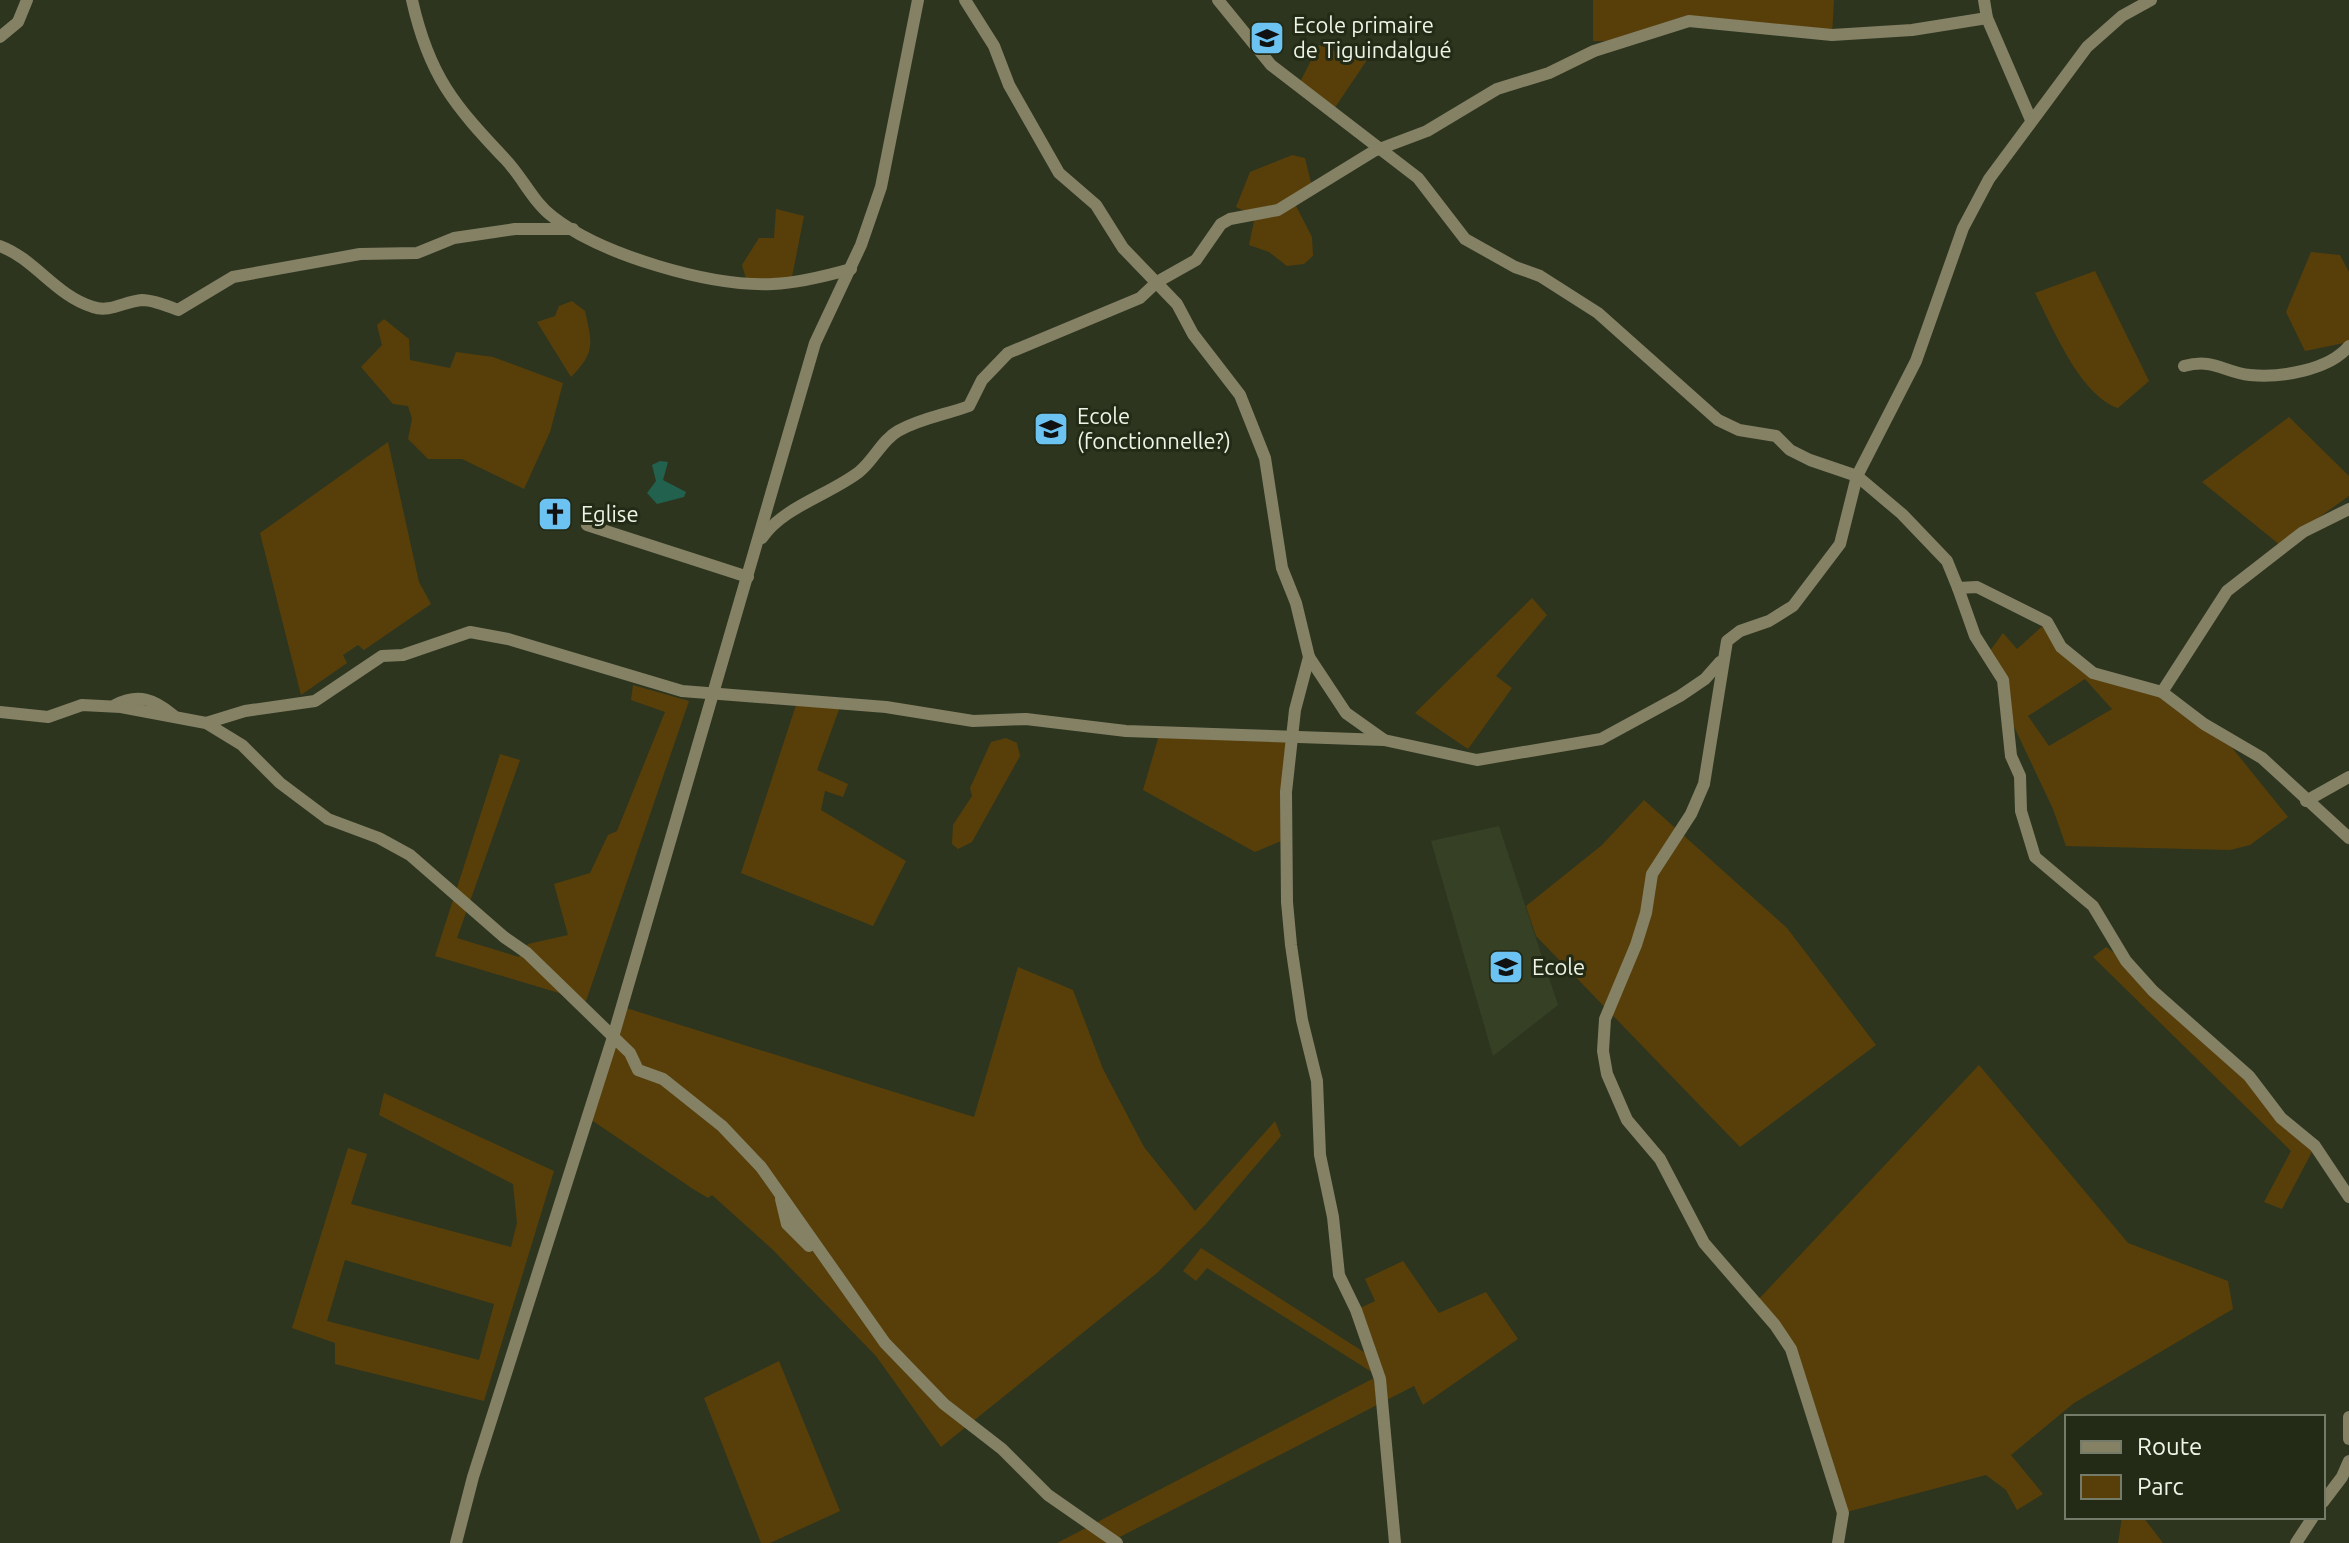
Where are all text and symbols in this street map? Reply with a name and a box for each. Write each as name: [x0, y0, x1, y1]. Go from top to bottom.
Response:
place label: Ecole primaire de Tiguindalgué: [1293, 12, 1452, 62]
school or university icon: Ecole primaire de Tiguindalgué: [1248, 19, 1286, 57]
place label: Ecole (fonctionnelle?): [1077, 403, 1231, 454]
school or university icon: Ecole (fonctionnelle?): [1032, 410, 1070, 448]
church icon: Eglise: [536, 495, 574, 533]
place label: Eglise: [581, 501, 639, 526]
school or university icon: Ecole: [1487, 948, 1525, 986]
place label: Ecole: [1532, 954, 1585, 979]
legend: [2065, 1415, 2325, 1519]
text: Route: [2137, 1433, 2202, 1460]
text: Parc: [2137, 1473, 2184, 1500]

